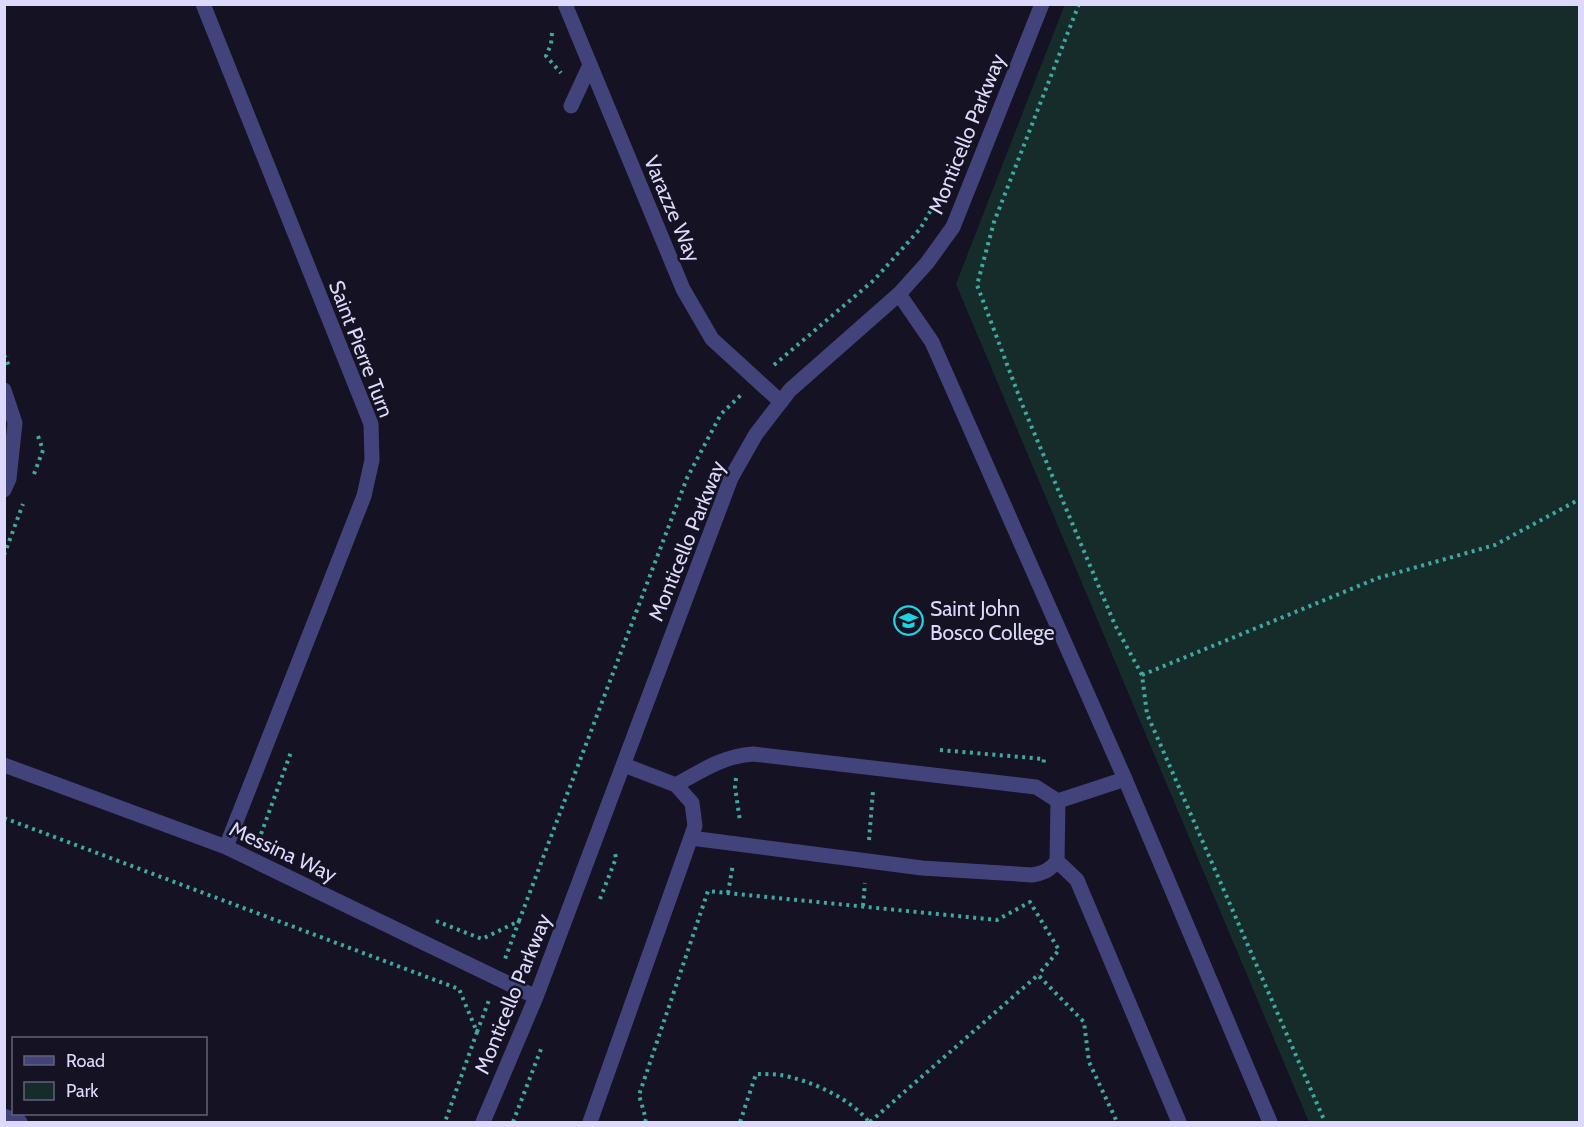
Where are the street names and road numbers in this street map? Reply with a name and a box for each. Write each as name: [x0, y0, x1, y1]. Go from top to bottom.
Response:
street label: Monticello Parkway: [923, 50, 1010, 218]
street label: Varazze Way: [639, 152, 706, 266]
street label: Saint Pierre Turn: [324, 277, 399, 421]
street label: Monticello Parkway: [643, 457, 730, 625]
street label: Messina Way: [226, 816, 341, 887]
street label: Monticello Parkway: [469, 910, 556, 1078]

